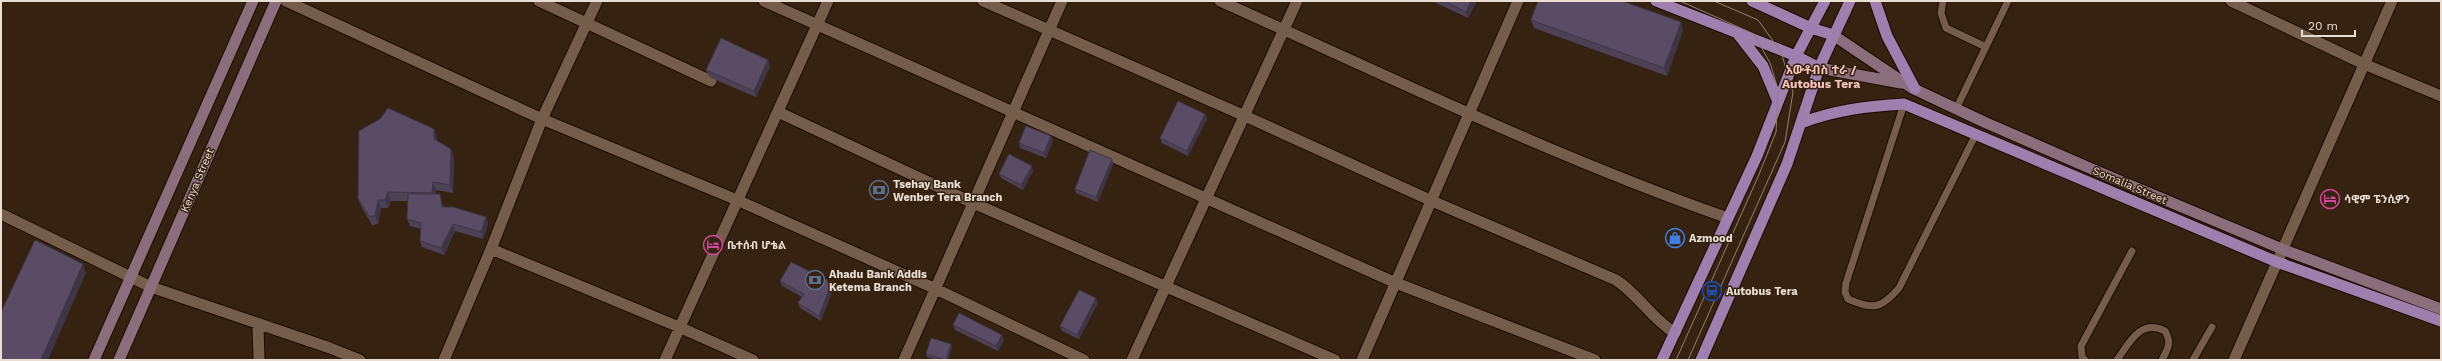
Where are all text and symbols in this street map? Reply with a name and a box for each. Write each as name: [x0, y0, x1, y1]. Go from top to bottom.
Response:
scale bar: [2302, 12, 2355, 38]
text: 20 m: [2308, 19, 2338, 33]
district label: አውቶብስ ተራ / Autobus Tera: [1782, 63, 1860, 91]
street label: Kenya Street: [178, 146, 217, 214]
street label: Somalia Street: [2091, 164, 2169, 207]
place label: Tsehay Bank Wenber Tera Branch: [893, 178, 1003, 204]
bank icon: Tsehay Bank Wenber Tera Branch: [868, 179, 890, 201]
hotel icon: ሳዊም ፔንሲዎን: [2319, 188, 2341, 210]
place label: ሳዊም ፔንሲዎን: [2344, 193, 2410, 206]
shop icon: Azmood: [1664, 227, 1686, 249]
place label: Azmood: [1689, 232, 1733, 245]
hotel icon: ቤተሰብ ሆቴል: [702, 234, 724, 256]
place label: ቤተሰብ ሆቴል: [727, 239, 786, 252]
place label: Ahadu Bank Addis Ketema Branch: [829, 268, 927, 294]
bank icon: Ahadu Bank Addis Ketema Branch: [804, 269, 826, 291]
station icon: Autobus Tera: [1701, 280, 1723, 302]
place label: Autobus Tera: [1726, 285, 1798, 298]

